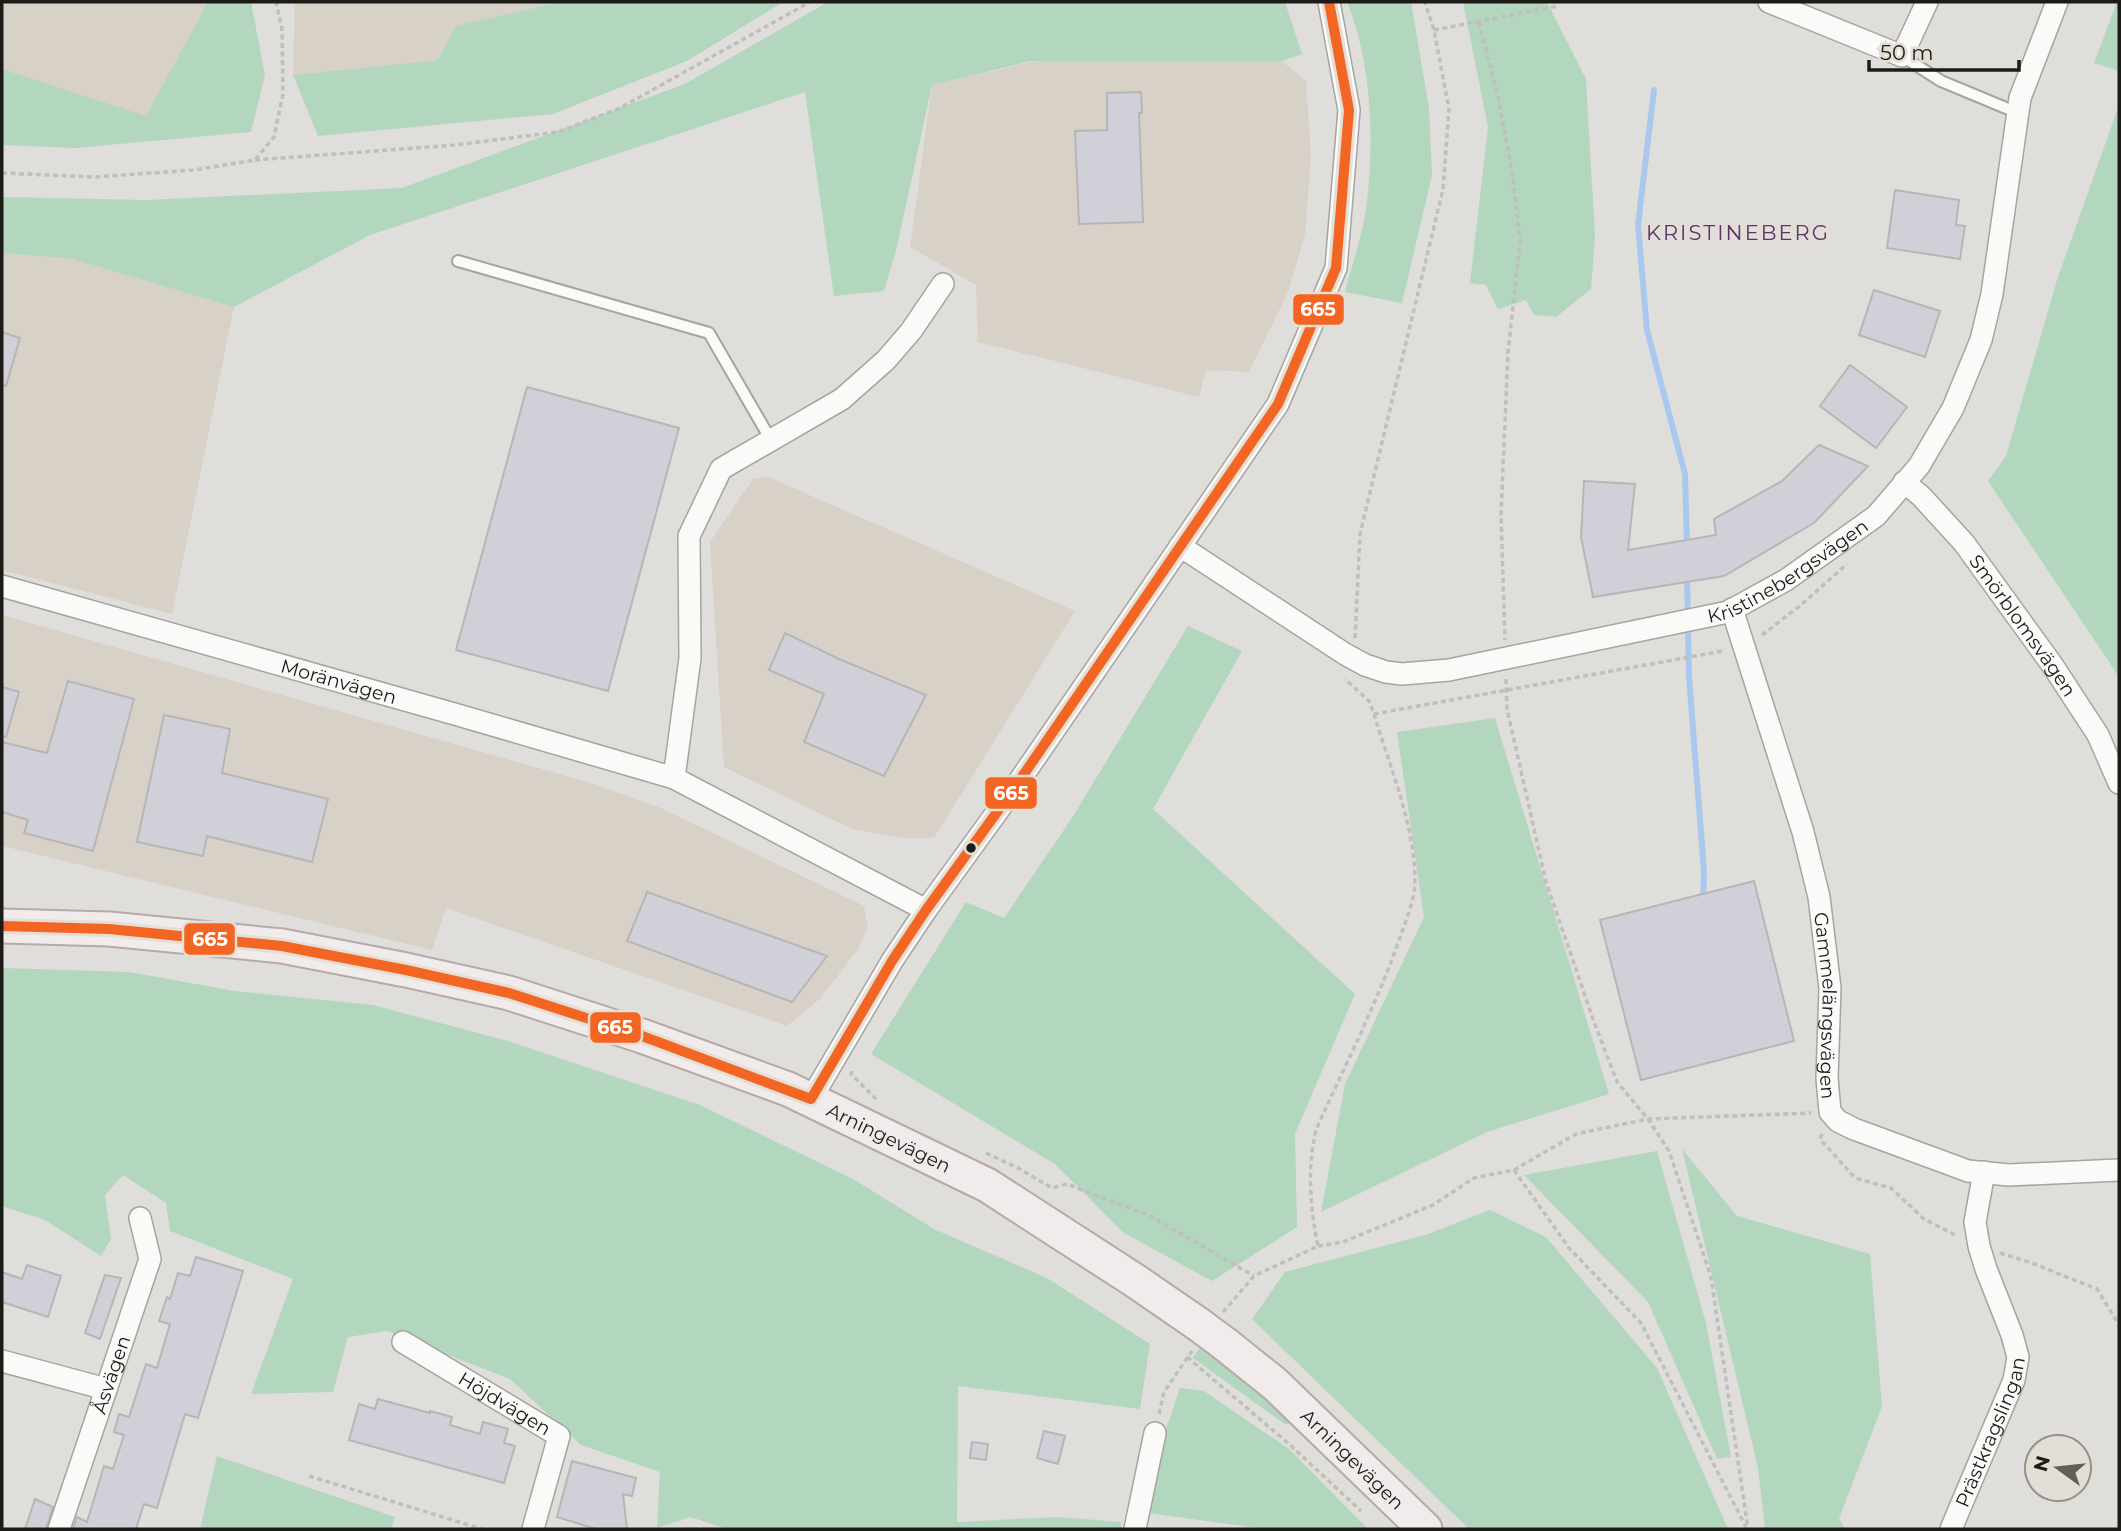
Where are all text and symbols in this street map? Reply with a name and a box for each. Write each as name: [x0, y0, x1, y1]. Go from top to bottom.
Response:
scale bar: [1869, 28, 2020, 72]
text: 50 m: [1880, 40, 1934, 65]
district label: KRISTINEBERG: [1646, 220, 1830, 245]
line badge: 665: [1292, 293, 1345, 326]
text: 665: [1300, 298, 1336, 321]
street label: Kristinebergsvägen: [1705, 514, 1872, 627]
street label: Smörblomsvägen: [1965, 550, 2081, 701]
street label: Moränvägen: [278, 654, 399, 709]
line badge: 665: [984, 776, 1038, 810]
text: 665: [993, 782, 1029, 805]
unlabelled marker: [964, 841, 978, 855]
street label: Gammelängsvägen: [1809, 911, 1842, 1100]
line badge: 665: [183, 922, 236, 956]
text: 665: [192, 928, 228, 951]
line badge: 665: [589, 1011, 642, 1044]
text: 665: [597, 1016, 633, 1039]
street label: Arningevägen: [823, 1098, 955, 1177]
street label: Åsvägen: [87, 1332, 135, 1417]
street label: Prästkragslingan: [1950, 1355, 2029, 1510]
street label: Höjdvägen: [454, 1367, 555, 1440]
street label: Arningevägen: [1296, 1404, 1409, 1514]
north arrow: [2023, 1433, 2093, 1503]
text: N: [2029, 1453, 2055, 1474]

